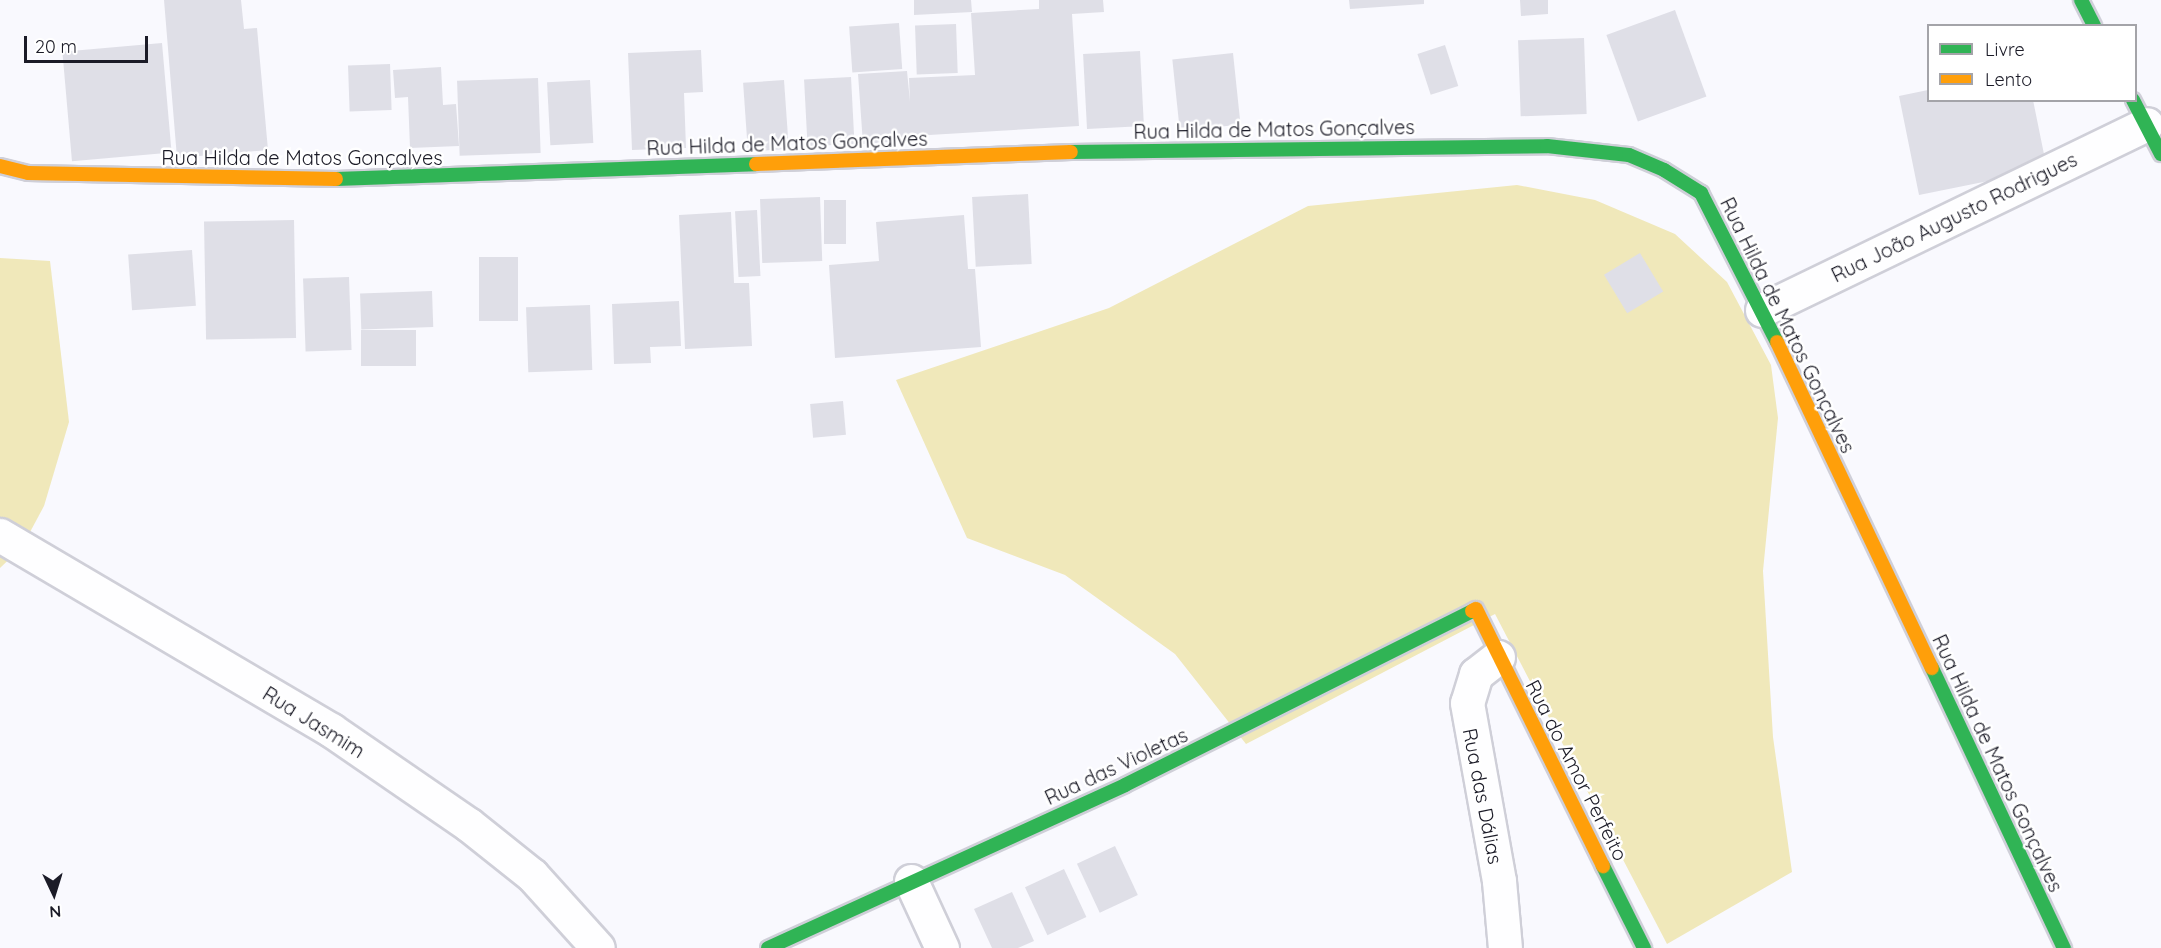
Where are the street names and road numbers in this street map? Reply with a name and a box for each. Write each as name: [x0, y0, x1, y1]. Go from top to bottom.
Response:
street label: Rua Hilda de Matos Gonçalves: [1133, 115, 1415, 143]
street label: Rua Hilda de Matos Gonçalves: [646, 126, 928, 160]
street label: Rua Hilda de Matos Gonçalves: [161, 145, 443, 169]
street label: Rua João Augusto Rodrigues: [1827, 147, 2081, 287]
street label: Rua Hilda de Matos Gonçalves: [1716, 193, 1860, 457]
street label: Rua Hilda de Matos Gonçalves: [1928, 630, 2068, 896]
street label: Rua do Amor Perfeito: [1521, 676, 1633, 864]
street label: Rua Jasmim: [259, 681, 369, 763]
street label: Rua das Violetas: [1041, 722, 1191, 810]
street label: Rua das Dálias: [1458, 726, 1508, 866]

